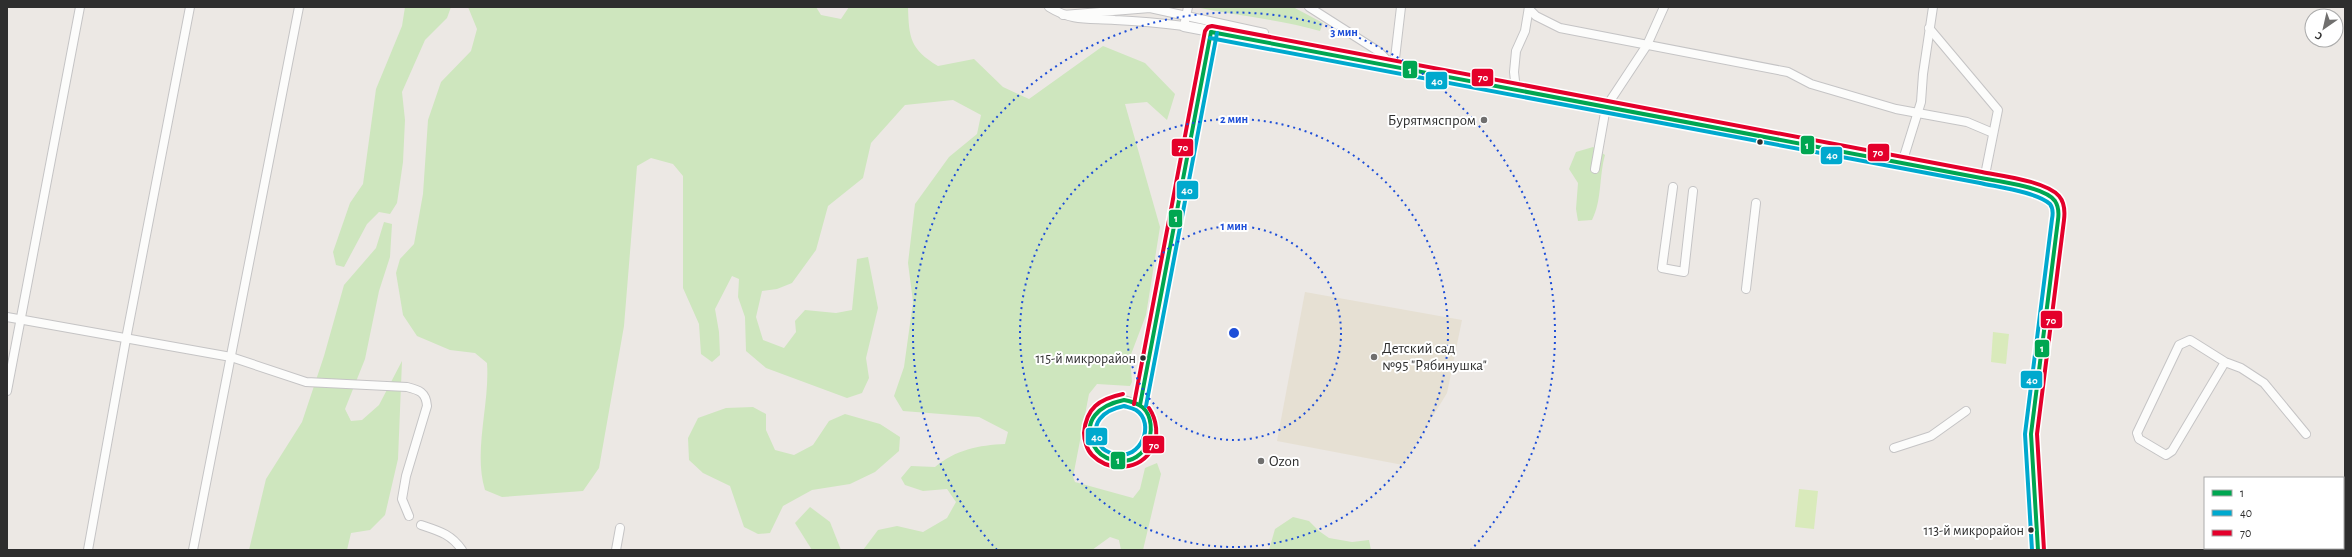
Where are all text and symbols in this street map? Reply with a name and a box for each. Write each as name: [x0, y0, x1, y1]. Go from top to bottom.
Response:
north arrow: [2304, 8, 2344, 48]
text: 3 мин: [1330, 26, 1358, 38]
text: С: [2313, 30, 2324, 42]
line badge: 1: [1402, 60, 1418, 79]
text: 1: [1408, 65, 1412, 76]
line badge: 70: [1471, 68, 1494, 87]
line badge: 40: [1425, 71, 1448, 90]
text: 70: [1478, 72, 1489, 83]
text: 40: [1431, 76, 1443, 87]
text: 2 мин: [1220, 113, 1248, 125]
place label: Бурятмяспром: [1388, 113, 1476, 128]
marker: Бурятмяспром: [1479, 115, 1489, 125]
line badge: 1: [1800, 135, 1815, 155]
unlabelled marker: [1755, 137, 1765, 147]
line badge: 70: [1171, 138, 1194, 157]
text: 1: [1805, 140, 1809, 151]
text: 70: [1178, 142, 1189, 153]
line badge: 70: [1867, 143, 1890, 162]
line badge: 40: [1820, 146, 1843, 165]
text: 70: [1873, 147, 1884, 158]
text: 40: [1826, 150, 1838, 161]
line badge: 40: [1176, 180, 1199, 200]
text: 40: [1181, 185, 1193, 196]
line badge: 1: [1168, 209, 1183, 228]
text: 1: [1174, 213, 1178, 224]
text: 1 мин: [1221, 220, 1247, 232]
line badge: 70: [2040, 310, 2063, 329]
text: 70: [2046, 315, 2057, 326]
centre of rings: [1227, 326, 1241, 340]
line badge: 1: [2034, 339, 2050, 358]
place label: Детский сад №95 "Рябинушка": [1382, 341, 1487, 373]
text: 1: [2040, 343, 2044, 354]
place label: 115-й микрорайон: [1036, 352, 1136, 366]
marker: Детский сад №95 "Рябинушка": [1369, 352, 1379, 362]
marker: 115-й микрорайон: [1138, 353, 1148, 363]
line badge: 40: [2020, 370, 2043, 389]
text: 40: [2026, 375, 2038, 386]
line badge: 40: [1085, 427, 1108, 446]
text: 40: [1091, 432, 1103, 443]
line badge: 70: [1142, 435, 1165, 454]
text: 70: [1149, 440, 1160, 451]
line badge: 1: [1110, 451, 1126, 470]
place label: Ozon: [1269, 454, 1299, 469]
text: 1: [1116, 455, 1120, 466]
marker: Ozon: [1256, 456, 1266, 466]
legend: [2204, 477, 2344, 549]
text: 1: [2240, 487, 2244, 499]
text: 40: [2240, 507, 2252, 519]
place label: 113-й микрорайон: [1924, 524, 2024, 538]
marker: 113-й микрорайон: [2026, 525, 2036, 535]
text: 70: [2240, 527, 2251, 539]

